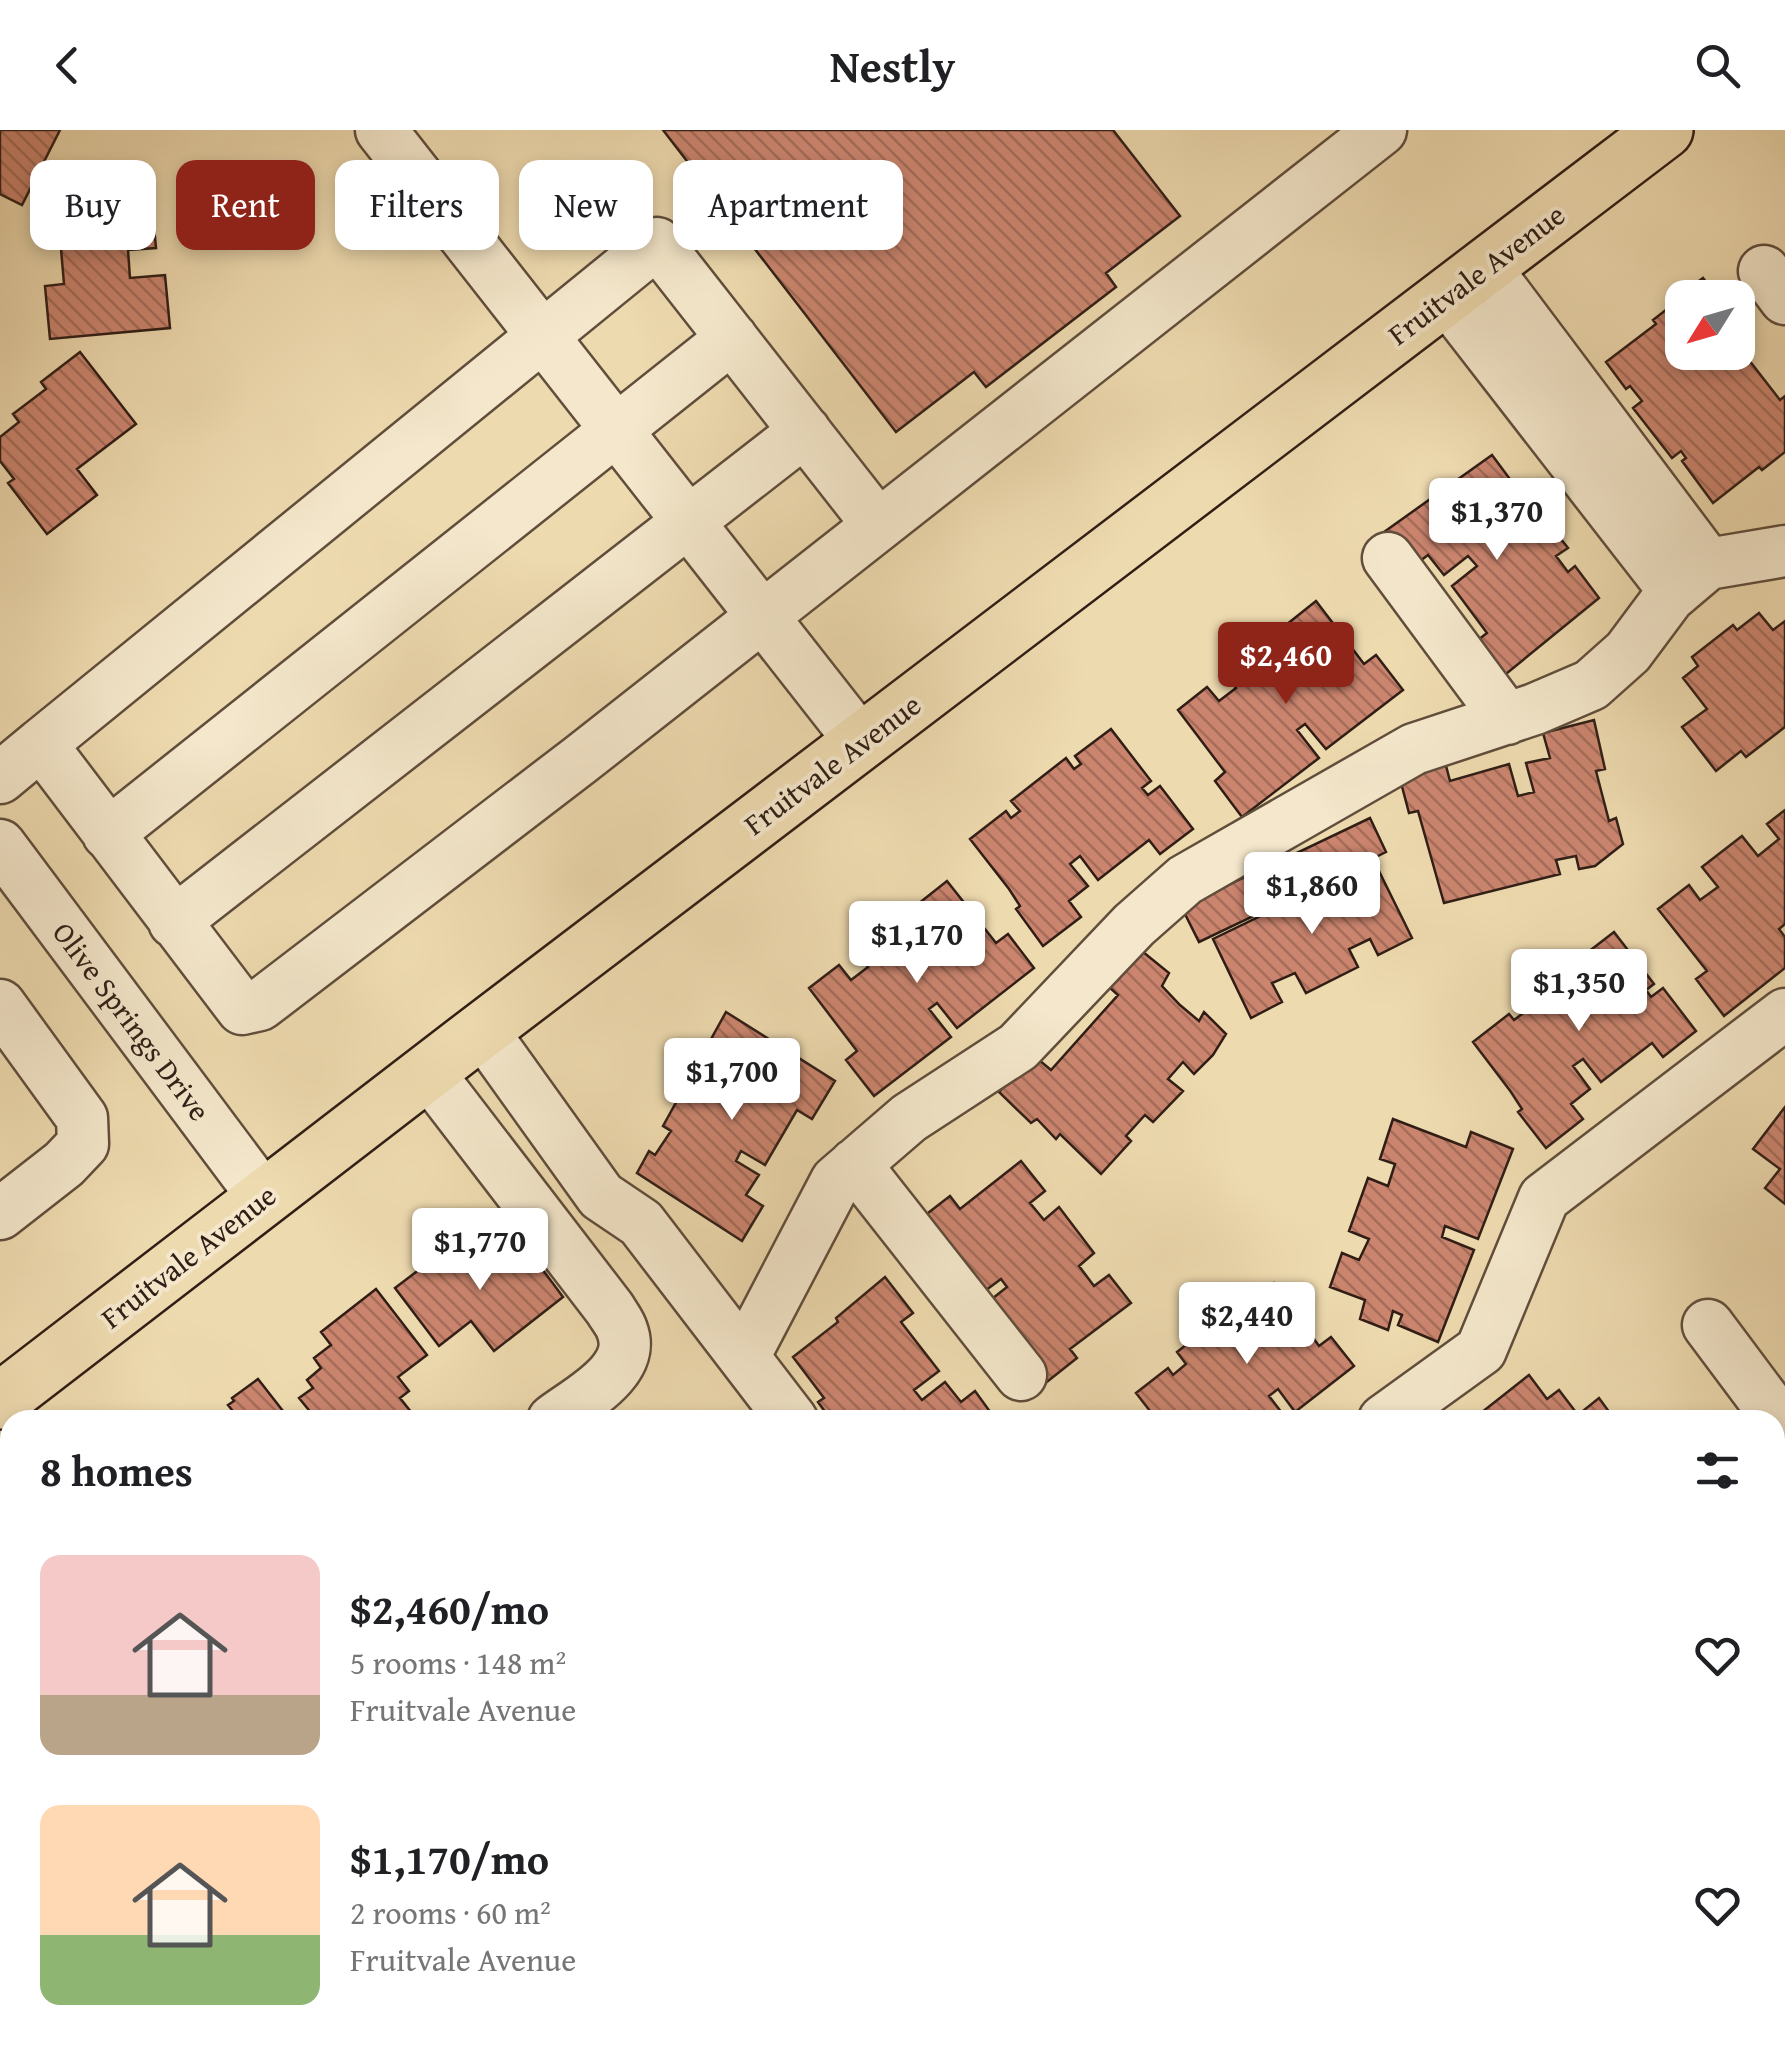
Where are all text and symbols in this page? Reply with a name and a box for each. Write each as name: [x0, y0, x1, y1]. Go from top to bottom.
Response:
text: Nestly: [830, 33, 955, 98]
icon: back: [40, 38, 95, 93]
icon: search: [1690, 38, 1745, 93]
chip: Buy: [30, 160, 156, 250]
chip: Rent: [176, 160, 315, 250]
chip: Filters: [335, 160, 499, 250]
chip: New: [519, 160, 653, 250]
chip: Apartment: [673, 160, 903, 250]
street label: Fruitvale Avenue: [1378, 193, 1574, 355]
north arrow: [1665, 280, 1755, 370]
map controls: [1665, 280, 1755, 370]
pin: $1,370: [1416, 478, 1578, 563]
text: $1,370: [1451, 487, 1543, 534]
pin: $2,460: [1205, 622, 1367, 707]
text: $2,460: [1240, 631, 1332, 678]
street label: Fruitvale Avenue: [734, 683, 930, 845]
pin: $1,860: [1231, 852, 1393, 937]
text: $1,860: [1266, 861, 1358, 908]
pin: $1,170: [836, 901, 998, 986]
text: $1,170: [871, 910, 963, 957]
street label: Olive Springs Drive: [42, 912, 222, 1130]
pin: $1,350: [1498, 949, 1660, 1034]
text: $1,350: [1533, 958, 1625, 1005]
pin: $1,700: [651, 1038, 813, 1123]
text: $1,700: [686, 1047, 778, 1094]
street label: Fruitvale Avenue: [91, 1173, 285, 1339]
pin: $1,770: [399, 1208, 561, 1293]
text: $1,770: [434, 1217, 526, 1264]
pin: $2,440: [1166, 1282, 1328, 1367]
text: $2,440: [1201, 1291, 1293, 1338]
text: 8 homes: [40, 1440, 193, 1501]
icon: filters: [1690, 1443, 1745, 1498]
text: $2,460/mo: [350, 1578, 549, 1639]
icon: home: [120, 1595, 240, 1715]
icon: heart: [1690, 1628, 1745, 1683]
text: 5 rooms · 148 m²: [350, 1639, 566, 1686]
text: Fruitvale Avenue: [350, 1686, 576, 1733]
text: $1,170/mo: [350, 1828, 549, 1889]
icon: home: [120, 1845, 240, 1965]
icon: heart: [1690, 1878, 1745, 1933]
text: 2 rooms · 60 m²: [350, 1889, 551, 1936]
text: Fruitvale Avenue: [350, 1936, 576, 1983]

